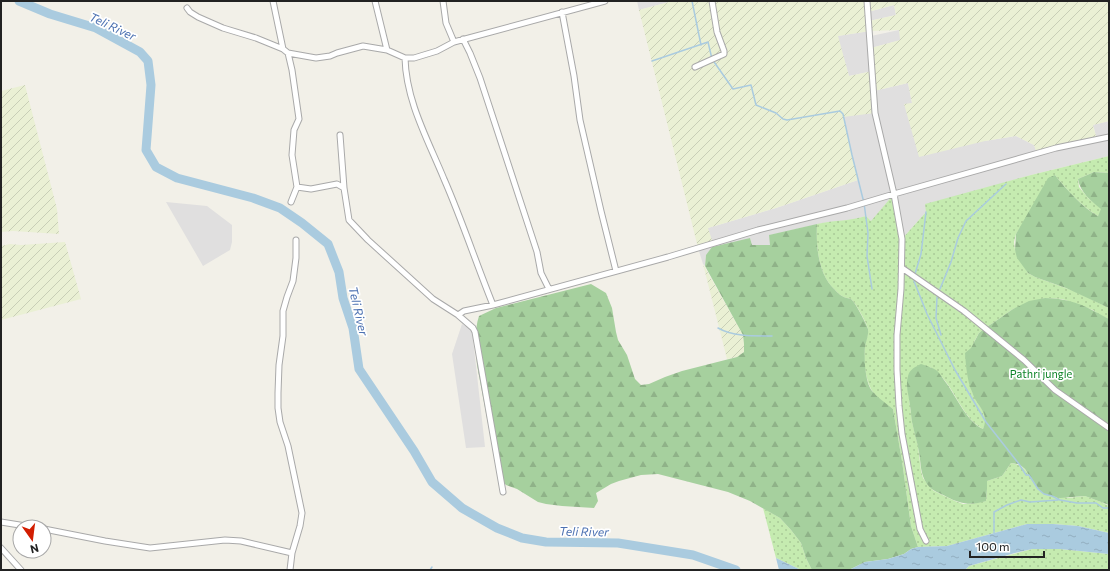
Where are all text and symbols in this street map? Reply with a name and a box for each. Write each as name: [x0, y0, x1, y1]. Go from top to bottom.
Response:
water label: Teli River: [87, 9, 140, 43]
water label: Teli River: [347, 285, 372, 338]
park label: Pathri jungle: [1010, 367, 1073, 380]
north arrow: [12, 519, 52, 559]
water label: Teli River: [559, 524, 610, 538]
scale bar: [970, 533, 1044, 559]
text: 100 m: [976, 539, 1010, 553]
text: N: [29, 542, 40, 556]

